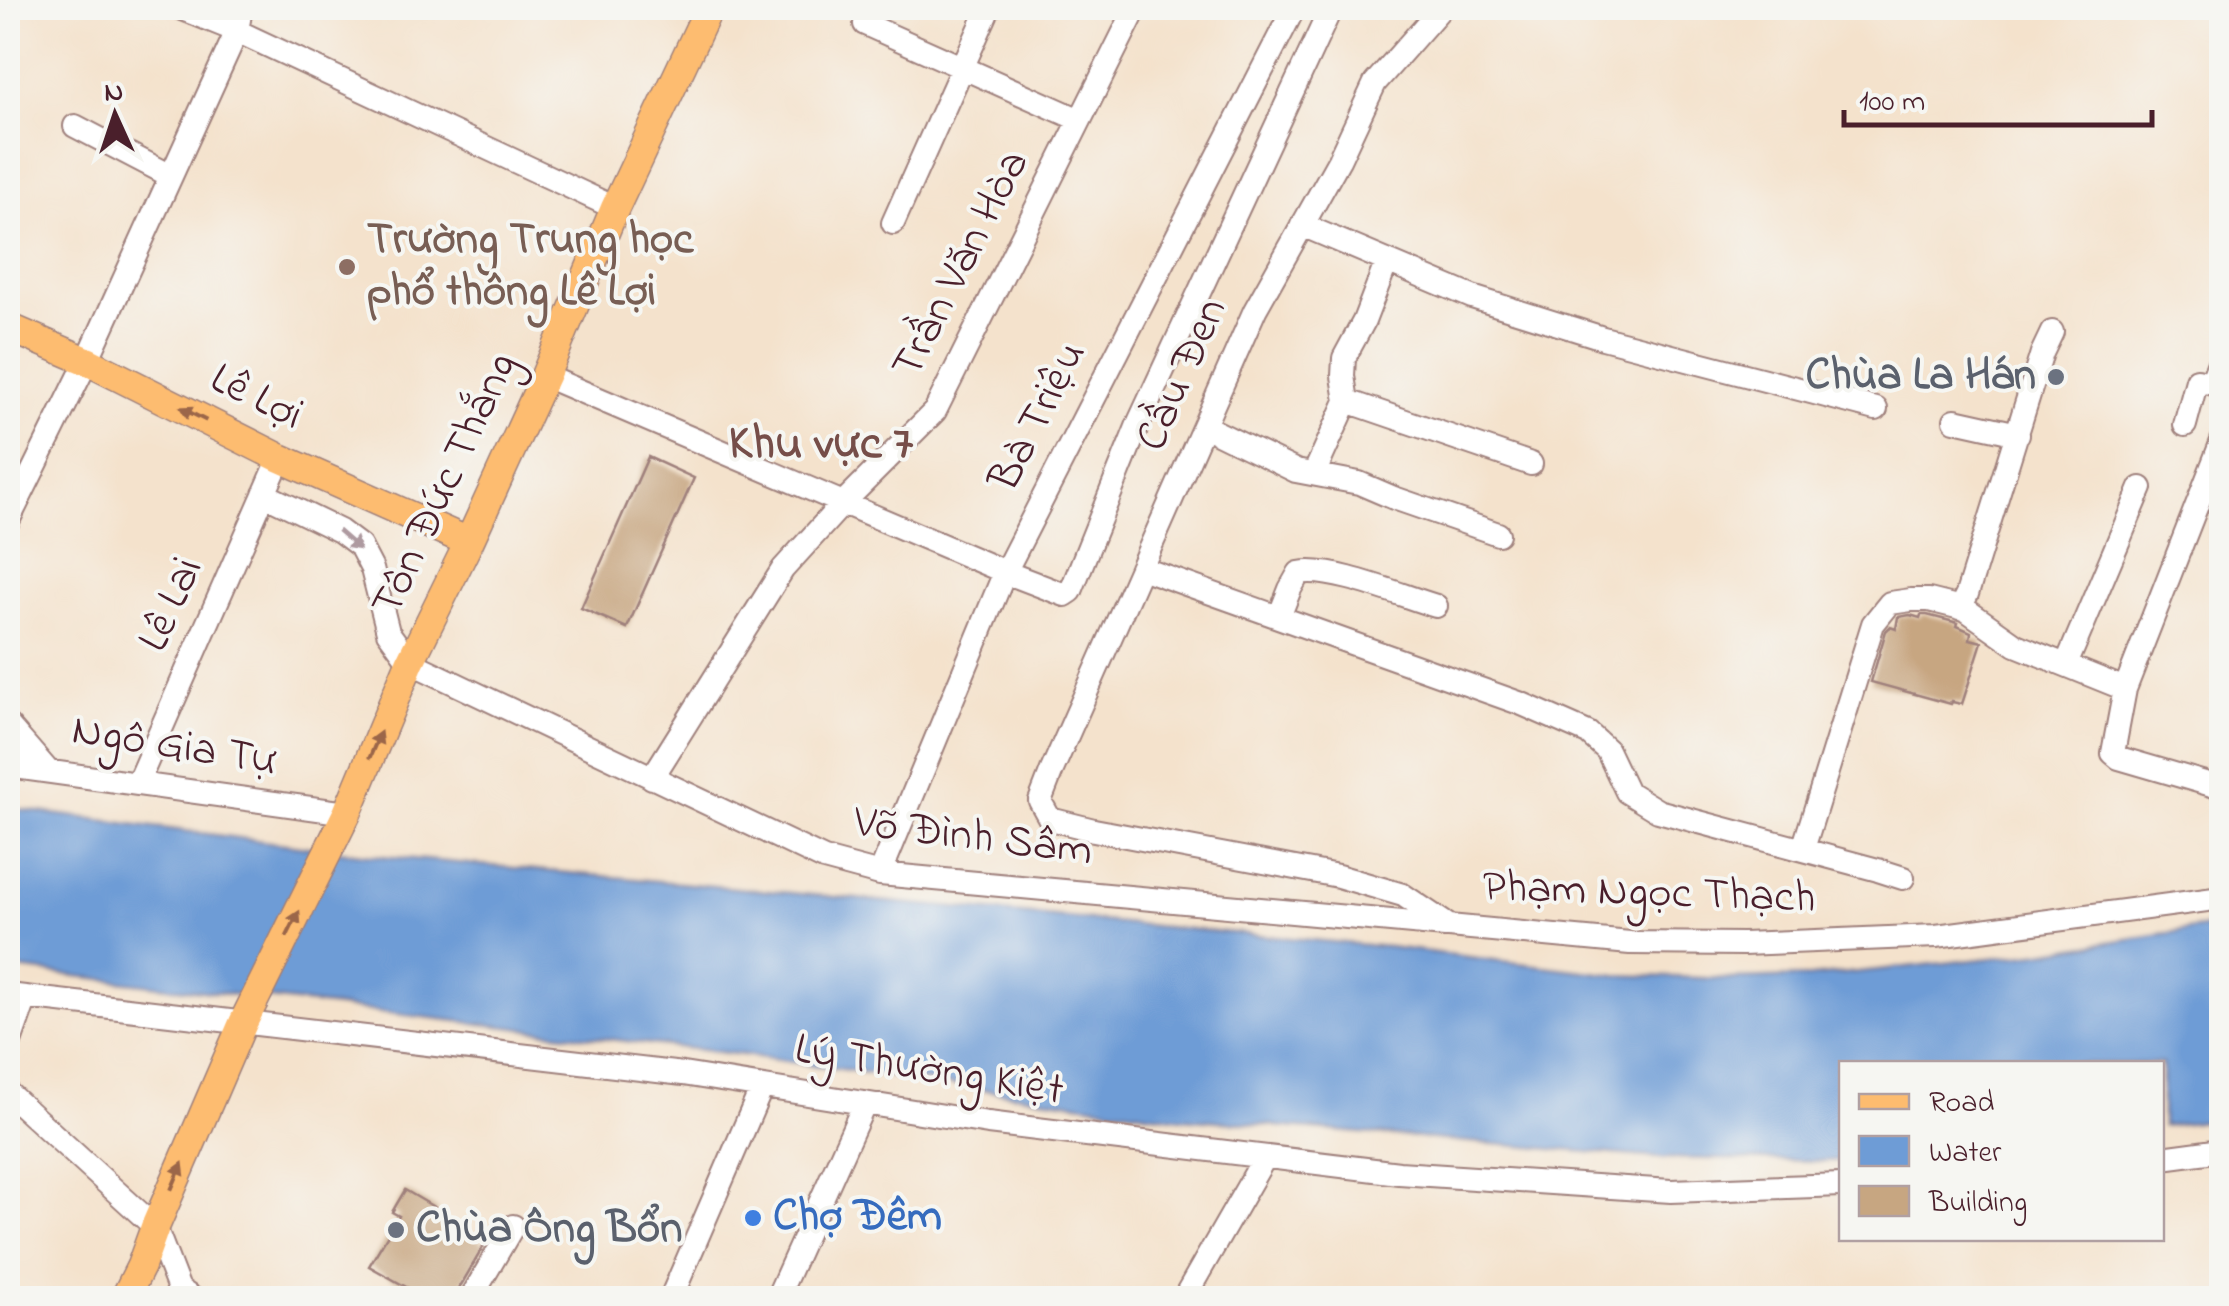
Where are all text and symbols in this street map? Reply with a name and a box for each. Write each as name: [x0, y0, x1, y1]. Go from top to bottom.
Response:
north arrow: [65, 65, 165, 165]
scale bar: [1844, 65, 2152, 127]
text: N: [103, 73, 124, 114]
text: 100 m: [1859, 81, 1925, 125]
street label: Trần Văn Hòa: [876, 139, 1048, 391]
place label: Trường Trung học phổ thông Lê Lợi: [367, 208, 694, 328]
marker: Trường Trung học phổ thông Lê Lợi: [336, 256, 358, 278]
street label: Cầu Đen: [1120, 288, 1246, 462]
street label: Bà Triệu: [973, 330, 1105, 505]
street label: Tôn Đức Thắng: [356, 342, 537, 628]
place label: Chùa La Hán: [1805, 344, 2036, 410]
street label: Lê Lợi: [198, 347, 314, 449]
marker: Chùa La Hán: [2045, 366, 2067, 388]
one-way arrow: [178, 406, 207, 423]
district label: Khu vực 7: [729, 410, 913, 480]
one-way arrow: [336, 529, 361, 551]
street label: Lê Lai: [122, 547, 222, 663]
street label: Ngô Gia Tự: [67, 698, 281, 797]
one-way arrow: [368, 730, 384, 760]
street label: Võ Đình Sâm: [849, 791, 1096, 885]
street label: Phạm Ngọc Thạch: [1481, 855, 1817, 934]
one-way arrow: [284, 909, 301, 938]
street label: Lý Thường Kiệt: [790, 1017, 1068, 1126]
legend: [1839, 1061, 2164, 1241]
text: Road: [1929, 1082, 1994, 1126]
text: Water: [1929, 1132, 2002, 1176]
one-way arrow: [169, 1162, 185, 1191]
text: Building: [1928, 1182, 2027, 1226]
place label: Chợ Đêm: [773, 1185, 942, 1251]
place label: Chùa Ông Bổn: [416, 1197, 682, 1265]
marker: Chợ Đêm: [742, 1207, 764, 1229]
marker: Chùa Ông Bổn: [385, 1219, 407, 1241]

